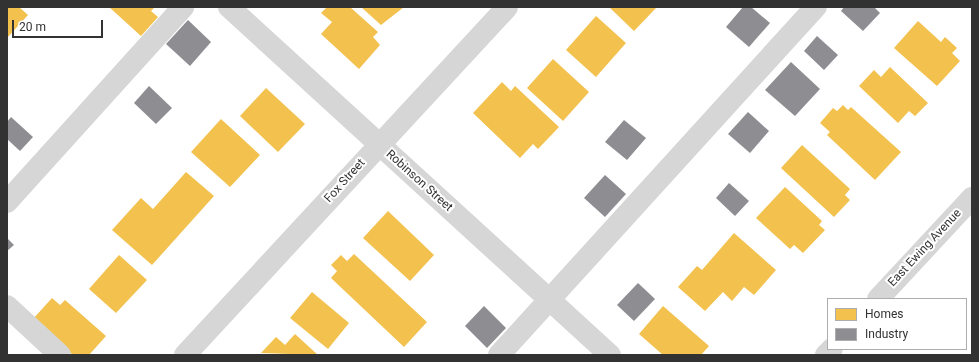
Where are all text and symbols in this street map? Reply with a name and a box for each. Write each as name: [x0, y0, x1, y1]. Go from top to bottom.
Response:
scale bar: [14, 12, 105, 38]
text: 20 m: [19, 20, 46, 34]
street label: Robinson Street: [383, 147, 455, 215]
street label: Fox Street: [322, 156, 368, 206]
street label: East Ewing Avenue: [885, 206, 965, 290]
legend: [827, 298, 967, 350]
text: Homes: [865, 307, 903, 321]
text: Industry: [865, 327, 908, 341]

